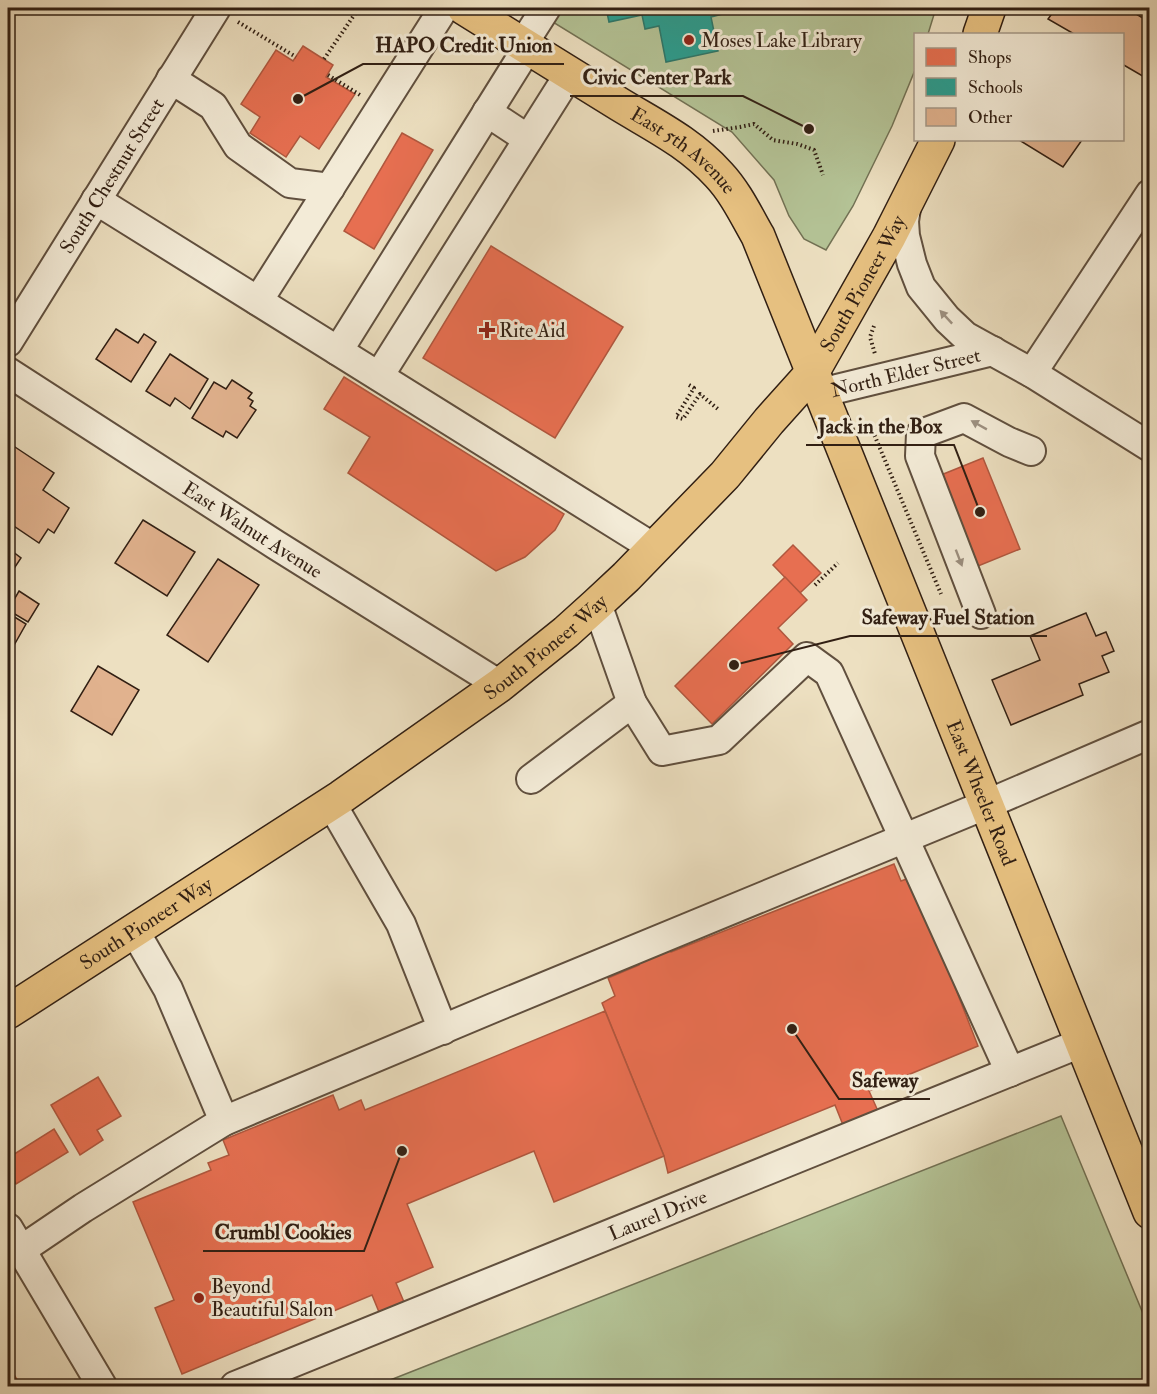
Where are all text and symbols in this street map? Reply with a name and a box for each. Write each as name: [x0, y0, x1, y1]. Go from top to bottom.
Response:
callout: HAPO Credit Union: [363, 25, 564, 64]
place label: Moses Lake Library: [701, 28, 863, 53]
text: HAPO Credit Union: [375, 32, 553, 59]
marker: Moses Lake Library: [682, 33, 696, 47]
legend: [914, 33, 1124, 141]
text: Shops: [968, 46, 1011, 69]
callout: Civic Center Park: [570, 57, 743, 96]
text: Civic Center Park: [582, 64, 732, 91]
text: Schools: [968, 76, 1023, 99]
street label: South Chestnut Street: [54, 93, 170, 258]
street label: East 5th Avenue: [626, 101, 742, 198]
text: Other: [968, 106, 1012, 129]
street label: South Pioneer Way: [814, 210, 911, 356]
one-way arrow: [940, 310, 953, 325]
place label: Rite Aid: [499, 318, 565, 343]
marker: Rite Aid: [480, 323, 494, 337]
street label: North Elder Street: [828, 342, 983, 402]
callout: Jack in the Box: [806, 406, 954, 445]
text: Jack in the Box: [817, 413, 943, 440]
one-way arrow: [970, 420, 987, 430]
street label: East Walnut Avenue: [178, 476, 327, 584]
one-way arrow: [954, 550, 964, 568]
street label: South Pioneer Way: [479, 588, 613, 705]
callout: Safeway Fuel Station: [850, 597, 1047, 636]
text: Safeway Fuel Station: [861, 604, 1035, 631]
street label: East Wheeler Road: [941, 716, 1022, 869]
street label: South Pioneer Way: [75, 870, 218, 975]
callout: Safeway: [839, 1060, 930, 1099]
text: Safeway: [852, 1067, 919, 1094]
street label: Laurel Drive: [605, 1184, 710, 1246]
callout: Crumbl Cookies: [203, 1212, 364, 1251]
text: Crumbl Cookies: [214, 1219, 352, 1246]
place label: Beyond Beautiful Salon: [211, 1274, 333, 1322]
marker: Beyond Beautiful Salon: [192, 1291, 206, 1305]

